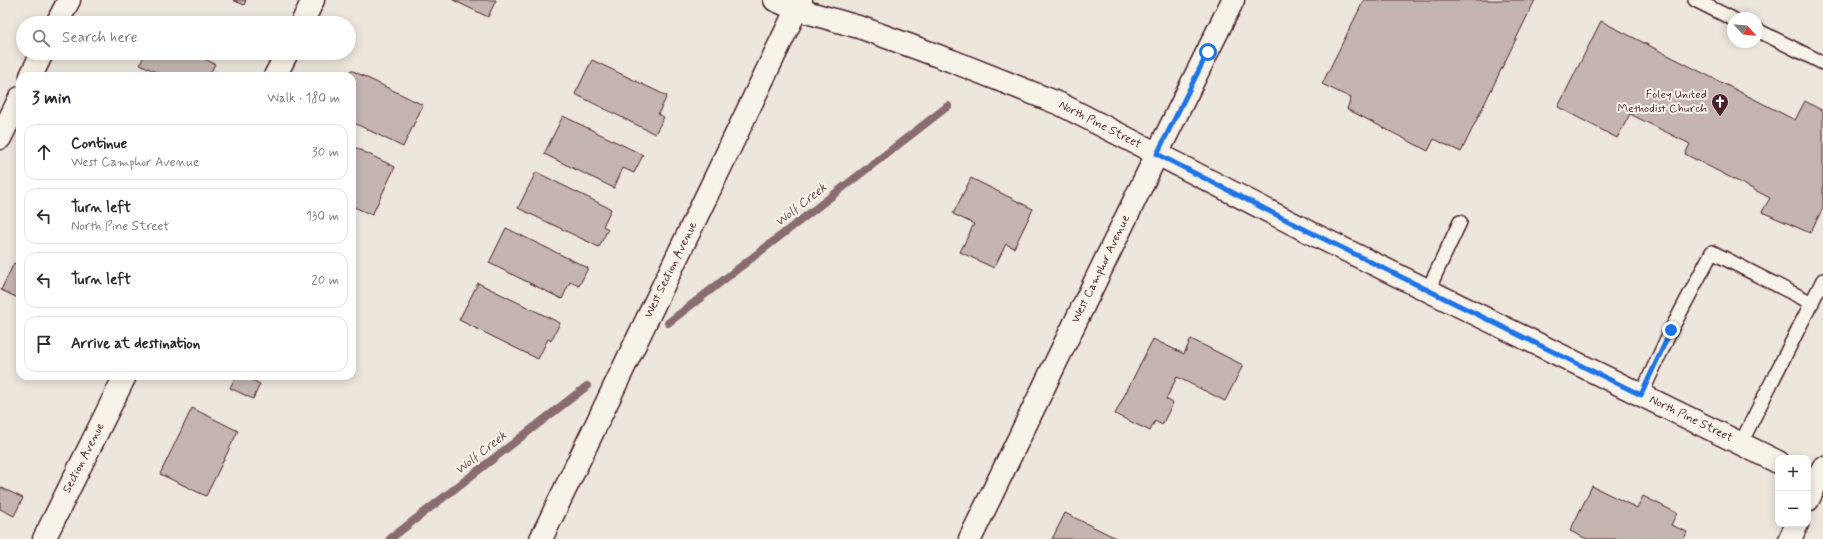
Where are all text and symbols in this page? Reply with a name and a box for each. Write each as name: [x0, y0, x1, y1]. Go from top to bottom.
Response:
north arrow: [1727, 12, 1763, 48]
search box: [16, 16, 356, 60]
icon: search: [30, 27, 52, 49]
text: Search here: [62, 28, 138, 48]
route start: [1199, 43, 1217, 61]
text: 3 min: [32, 87, 71, 109]
place label: Foley United Methodist Church: [1618, 87, 1707, 117]
text: Walk · 180 m: [267, 90, 340, 107]
church icon: Foley United Methodist Church: [1710, 92, 1730, 117]
street label: North Pine Street: [1056, 97, 1144, 153]
text: Continue: [71, 134, 127, 154]
icon: ahead: [33, 141, 55, 163]
text: 30 m: [312, 144, 339, 161]
text: West Camphor Avenue: [71, 154, 199, 171]
water label: Wolf Creek: [772, 179, 831, 231]
text: Turn left: [71, 198, 131, 218]
icon: left: [33, 205, 55, 227]
text: 130 m: [306, 208, 339, 225]
street label: West Camphor Avenue: [1068, 212, 1134, 326]
text: North Pine Street: [71, 218, 170, 235]
street label: West Section Avenue: [641, 219, 701, 321]
icon: left: [33, 269, 55, 291]
text: Turn left: [71, 270, 131, 290]
text: 20 m: [311, 272, 339, 289]
route end: [1662, 321, 1680, 339]
icon: arrive: [33, 333, 55, 355]
text: Arrive at destination: [71, 334, 200, 354]
street label: North Pine Street: [1647, 392, 1736, 446]
street label: Section Avenue: [59, 420, 109, 496]
water label: Wolf Creek: [452, 427, 511, 479]
map controls: [1775, 455, 1811, 527]
button: +: [1775, 455, 1811, 491]
button: −: [1775, 491, 1811, 527]

